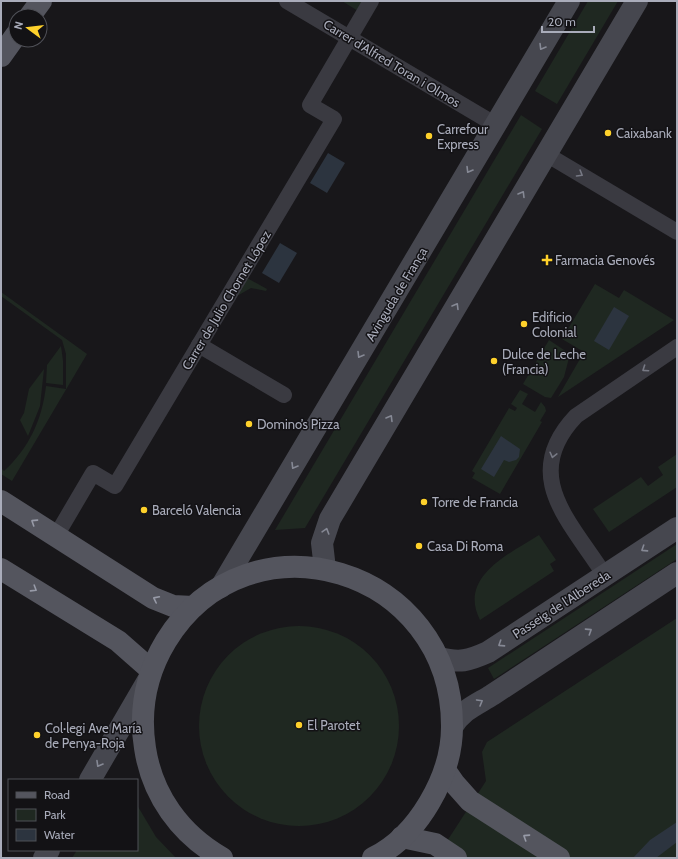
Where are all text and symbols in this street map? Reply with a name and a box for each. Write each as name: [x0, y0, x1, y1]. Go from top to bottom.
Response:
north arrow: [8, 8, 48, 48]
scale bar: [542, 8, 594, 34]
text: 20 m: [548, 14, 576, 29]
street label: Carrer d'Alfred Toran i Olmos: [321, 16, 464, 111]
text: N: [11, 20, 26, 31]
one-way arrow: [540, 43, 547, 50]
place label: Carrefour Express: [437, 121, 489, 152]
place label: Caixabank: [616, 125, 672, 141]
marker: Caixabank: [603, 128, 613, 138]
marker: Carrefour Express: [424, 131, 434, 141]
one-way arrow: [466, 166, 473, 173]
one-way arrow: [576, 169, 583, 176]
one-way arrow: [518, 191, 525, 198]
street label: Carrer de Julio Chornet López: [178, 227, 274, 373]
street label: Avinguda de França: [362, 244, 431, 344]
place label: Farmacia Genovés: [555, 252, 655, 268]
marker: Farmacia Genovés: [542, 255, 552, 265]
one-way arrow: [451, 303, 459, 310]
place label: Edificio Colonial: [532, 309, 576, 340]
marker: Edificio Colonial: [519, 319, 529, 329]
place label: Dulce de Leche (Francia): [502, 346, 586, 377]
one-way arrow: [357, 351, 365, 358]
marker: Dulce de Leche (Francia): [489, 356, 499, 366]
one-way arrow: [642, 364, 649, 372]
one-way arrow: [385, 415, 392, 422]
place label: Domino’s Pizza: [257, 416, 340, 432]
marker: Domino’s Pizza: [244, 419, 254, 429]
one-way arrow: [549, 452, 558, 459]
one-way arrow: [291, 462, 298, 469]
place label: Torre de Francia: [432, 494, 519, 510]
marker: Torre de Francia: [419, 497, 429, 507]
place label: Barceló Valencia: [152, 502, 242, 518]
marker: Barceló Valencia: [139, 505, 149, 515]
one-way arrow: [31, 519, 38, 527]
one-way arrow: [321, 528, 330, 535]
place label: Casa Di Roma: [427, 538, 504, 554]
marker: Casa Di Roma: [414, 541, 424, 551]
one-way arrow: [642, 545, 649, 552]
street label: Passeig de l'Albereda: [509, 566, 614, 642]
one-way arrow: [30, 585, 37, 592]
one-way arrow: [152, 596, 160, 604]
one-way arrow: [585, 628, 592, 636]
one-way arrow: [498, 639, 505, 646]
one-way arrow: [476, 699, 483, 706]
place label: El Parotet: [307, 717, 361, 733]
place label: Col·legi Ave María de Penya-Roja: [45, 720, 142, 752]
marker: El Parotet: [294, 720, 304, 730]
marker: Col·legi Ave María de Penya-Roja: [32, 730, 42, 740]
one-way arrow: [97, 760, 104, 768]
legend: [8, 779, 138, 851]
text: Road: [44, 787, 70, 802]
text: Park: [44, 807, 66, 822]
text: Water: [44, 827, 75, 842]
one-way arrow: [523, 834, 530, 842]

